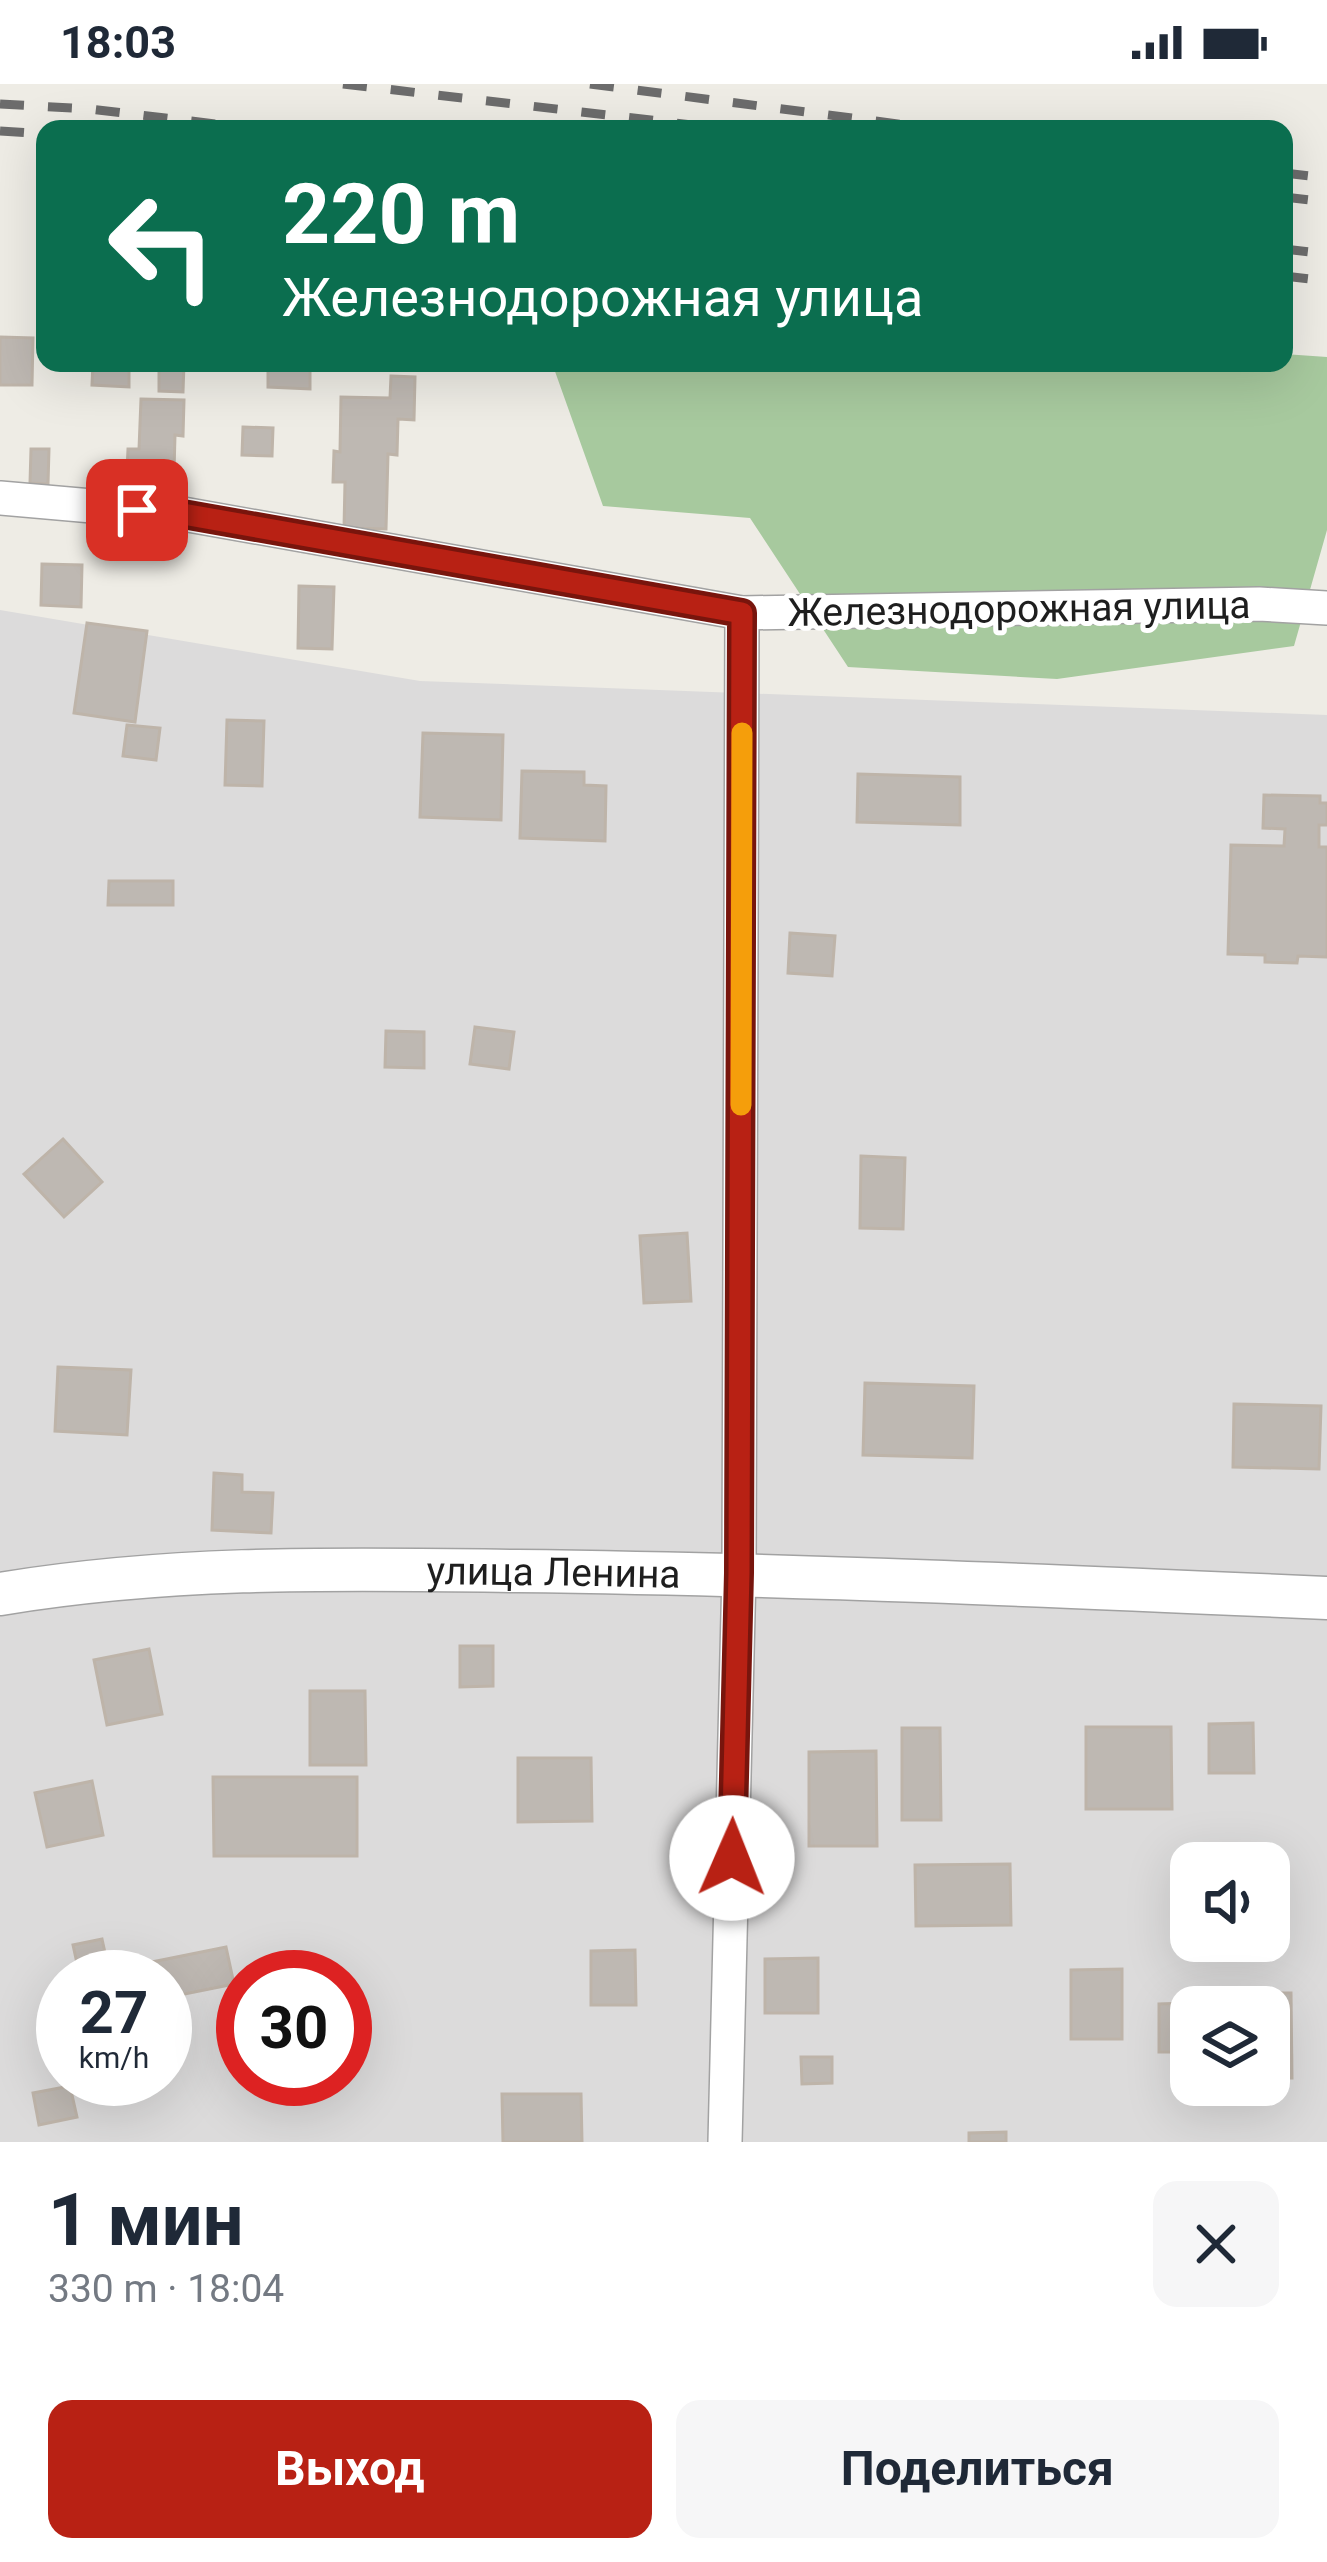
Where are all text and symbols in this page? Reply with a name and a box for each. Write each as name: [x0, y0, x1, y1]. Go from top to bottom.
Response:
text: 18:03: [60, 16, 176, 69]
text: 220 m: [282, 165, 520, 264]
icon: left: [84, 168, 240, 324]
text: Железнодорожная улица: [282, 266, 923, 329]
pin: [86, 459, 188, 561]
icon: arrive: [104, 477, 170, 543]
street label: Железнодорожная улица: [787, 582, 1251, 636]
street label: улица Ленина: [427, 1548, 681, 1598]
position arrow: [669, 1795, 795, 1921]
map controls: [1170, 1842, 1290, 2106]
button: sound: [1170, 1842, 1290, 1962]
speed limit sign: 30: [216, 1950, 372, 2106]
text: 27: [80, 1977, 148, 2048]
button: layers: [1170, 1986, 1290, 2106]
text: km/h: [79, 2040, 149, 2075]
text: 1 мин: [48, 2178, 243, 2263]
button: close: [1153, 2181, 1279, 2307]
text: 330 m · 18:04: [48, 2266, 284, 2312]
button: Выход: [48, 2400, 652, 2538]
button: Поделиться: [676, 2400, 1279, 2538]

